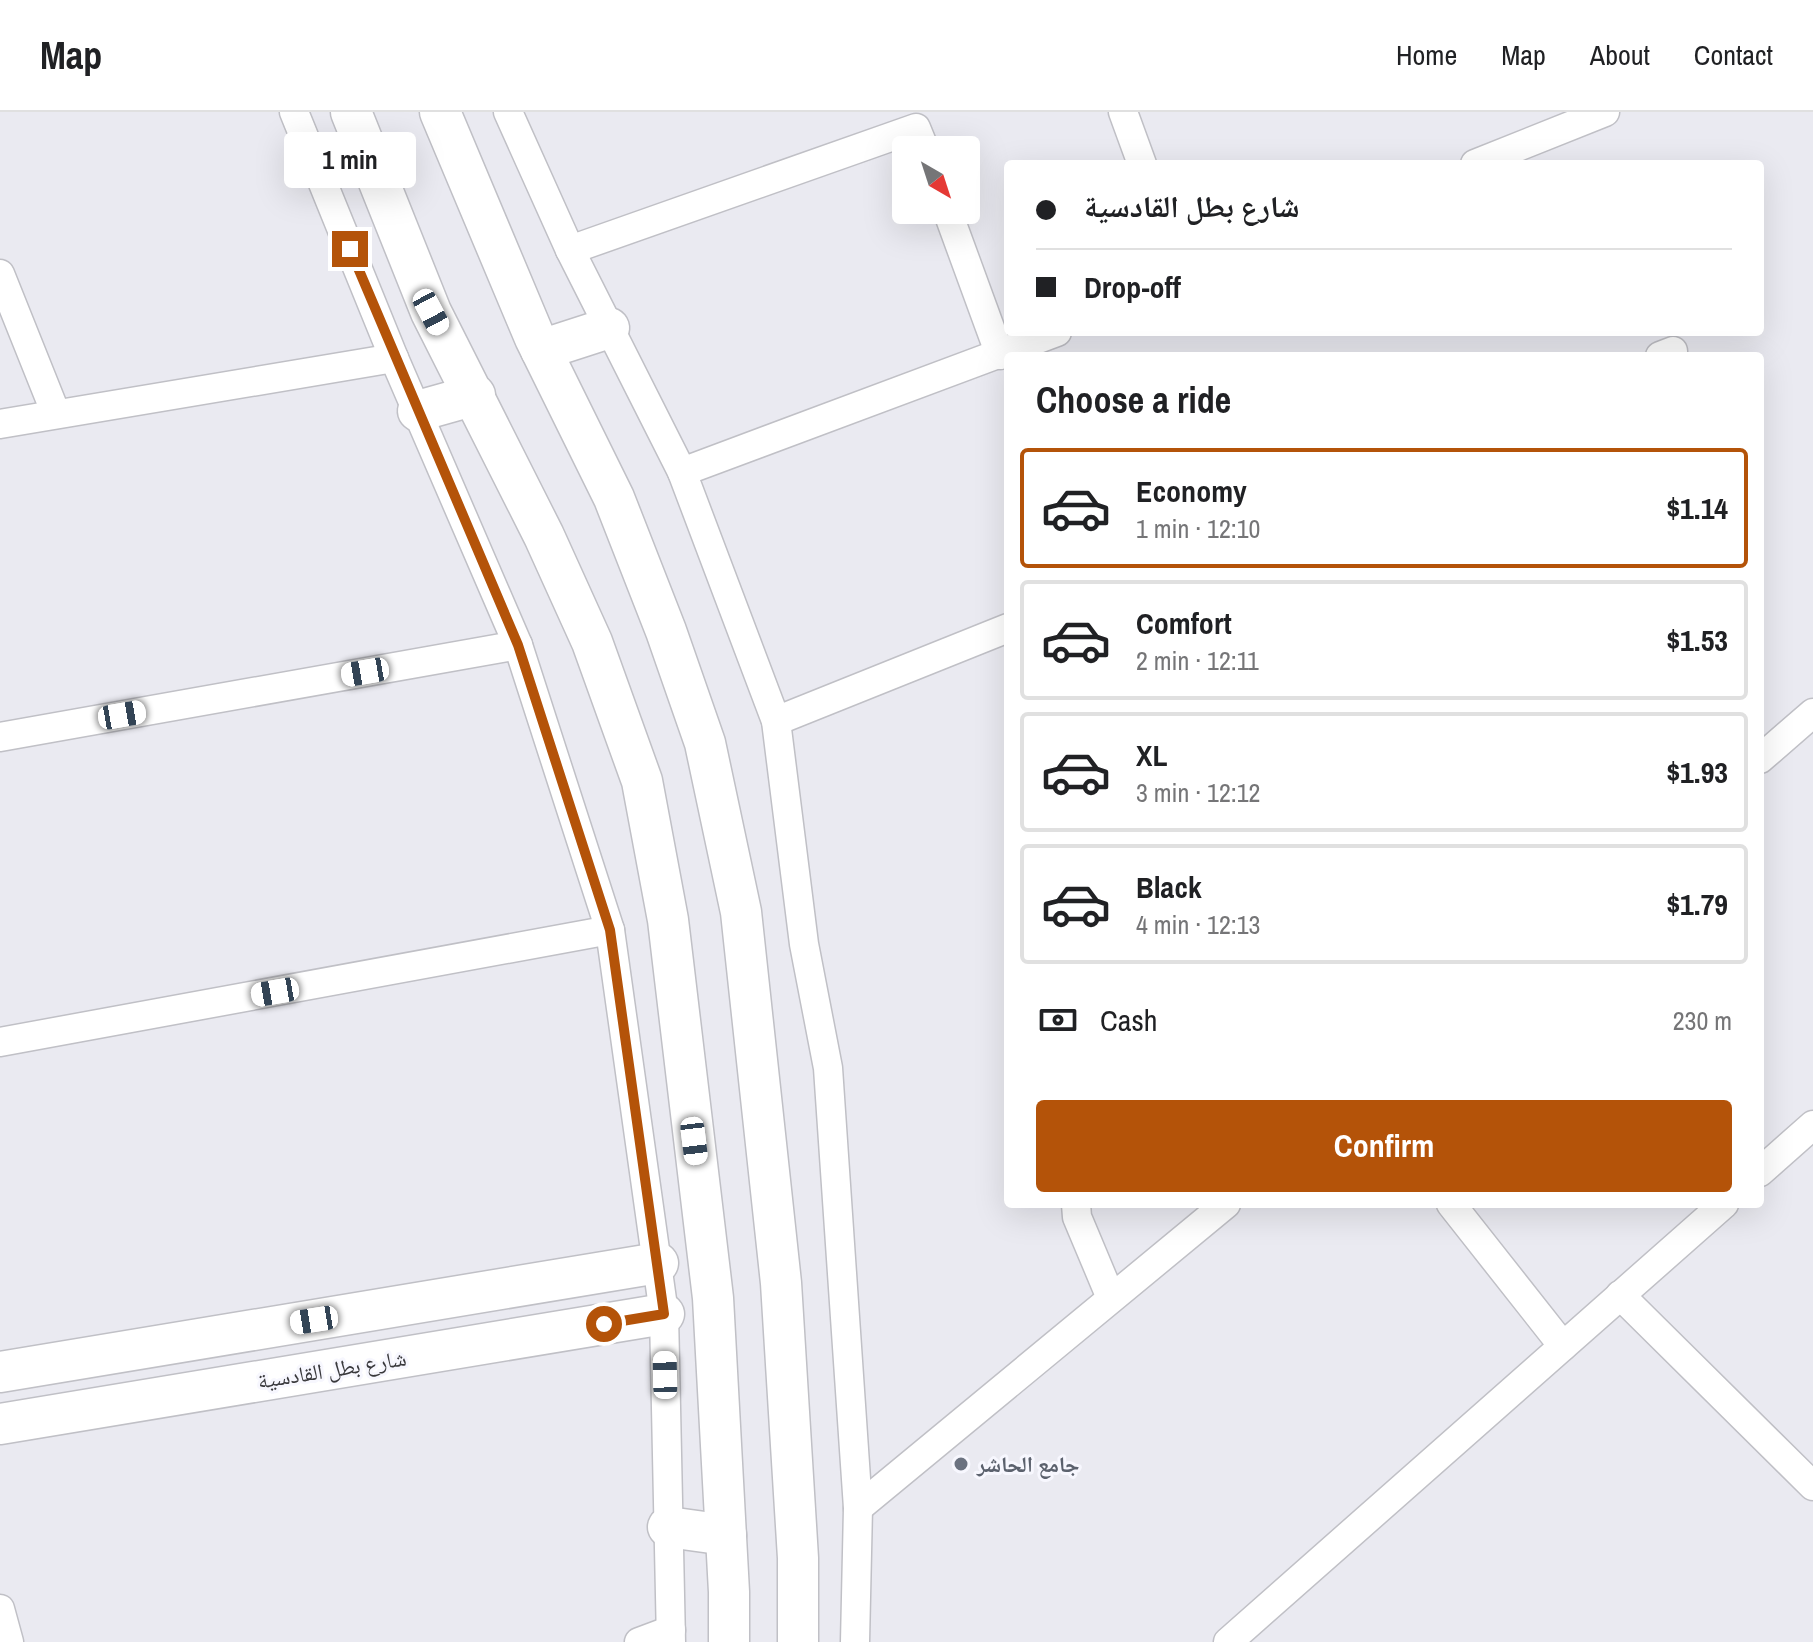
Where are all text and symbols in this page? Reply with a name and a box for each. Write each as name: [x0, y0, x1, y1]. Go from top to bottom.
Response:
text: Map: [40, 30, 102, 81]
text: Home: [1396, 36, 1457, 74]
text: Map: [1501, 36, 1546, 74]
text: About: [1590, 36, 1650, 74]
text: Contact: [1694, 36, 1773, 74]
callout: 1 min: [284, 133, 416, 189]
north arrow: [892, 136, 980, 224]
map controls: [892, 136, 980, 224]
text: 1 min: [322, 142, 378, 177]
text: شارع بطل القادسية: [1084, 186, 1300, 226]
route end: [332, 231, 368, 267]
text: Drop-off: [1084, 267, 1181, 307]
car: [409, 285, 453, 339]
text: Choose a ride: [1036, 376, 1231, 424]
text: Economy: [1136, 471, 1247, 511]
icon: car: [1040, 472, 1112, 544]
text: $1.14: [1666, 488, 1728, 528]
text: 1 min · 12:10: [1136, 511, 1260, 546]
text: Comfort: [1136, 603, 1232, 643]
icon: car: [1040, 604, 1112, 676]
text: $1.53: [1666, 620, 1728, 660]
text: 2 min · 12:11: [1136, 643, 1259, 678]
car: [339, 656, 391, 688]
car: [96, 699, 148, 731]
text: XL: [1136, 735, 1167, 775]
icon: car: [1040, 736, 1112, 808]
text: $1.93: [1666, 752, 1728, 792]
text: 3 min · 12:12: [1136, 775, 1260, 810]
text: Black: [1136, 867, 1202, 907]
icon: car: [1040, 868, 1112, 940]
text: $1.79: [1666, 884, 1728, 924]
text: 4 min · 12:13: [1136, 907, 1260, 942]
car: [249, 976, 301, 1008]
icon: cash: [1036, 998, 1080, 1042]
text: Cash: [1100, 1000, 1157, 1040]
text: 230 m: [1673, 1003, 1732, 1038]
button: Confirm: [1036, 1100, 1732, 1192]
car: [679, 1116, 709, 1166]
car: [288, 1304, 340, 1336]
route start: [586, 1306, 622, 1342]
street label: شارع بطل القادسية: [255, 1342, 409, 1396]
car: [653, 1351, 677, 1399]
place label: جامع الحاشر: [976, 1449, 1079, 1479]
marker: جامع الحاشر: [952, 1455, 970, 1473]

